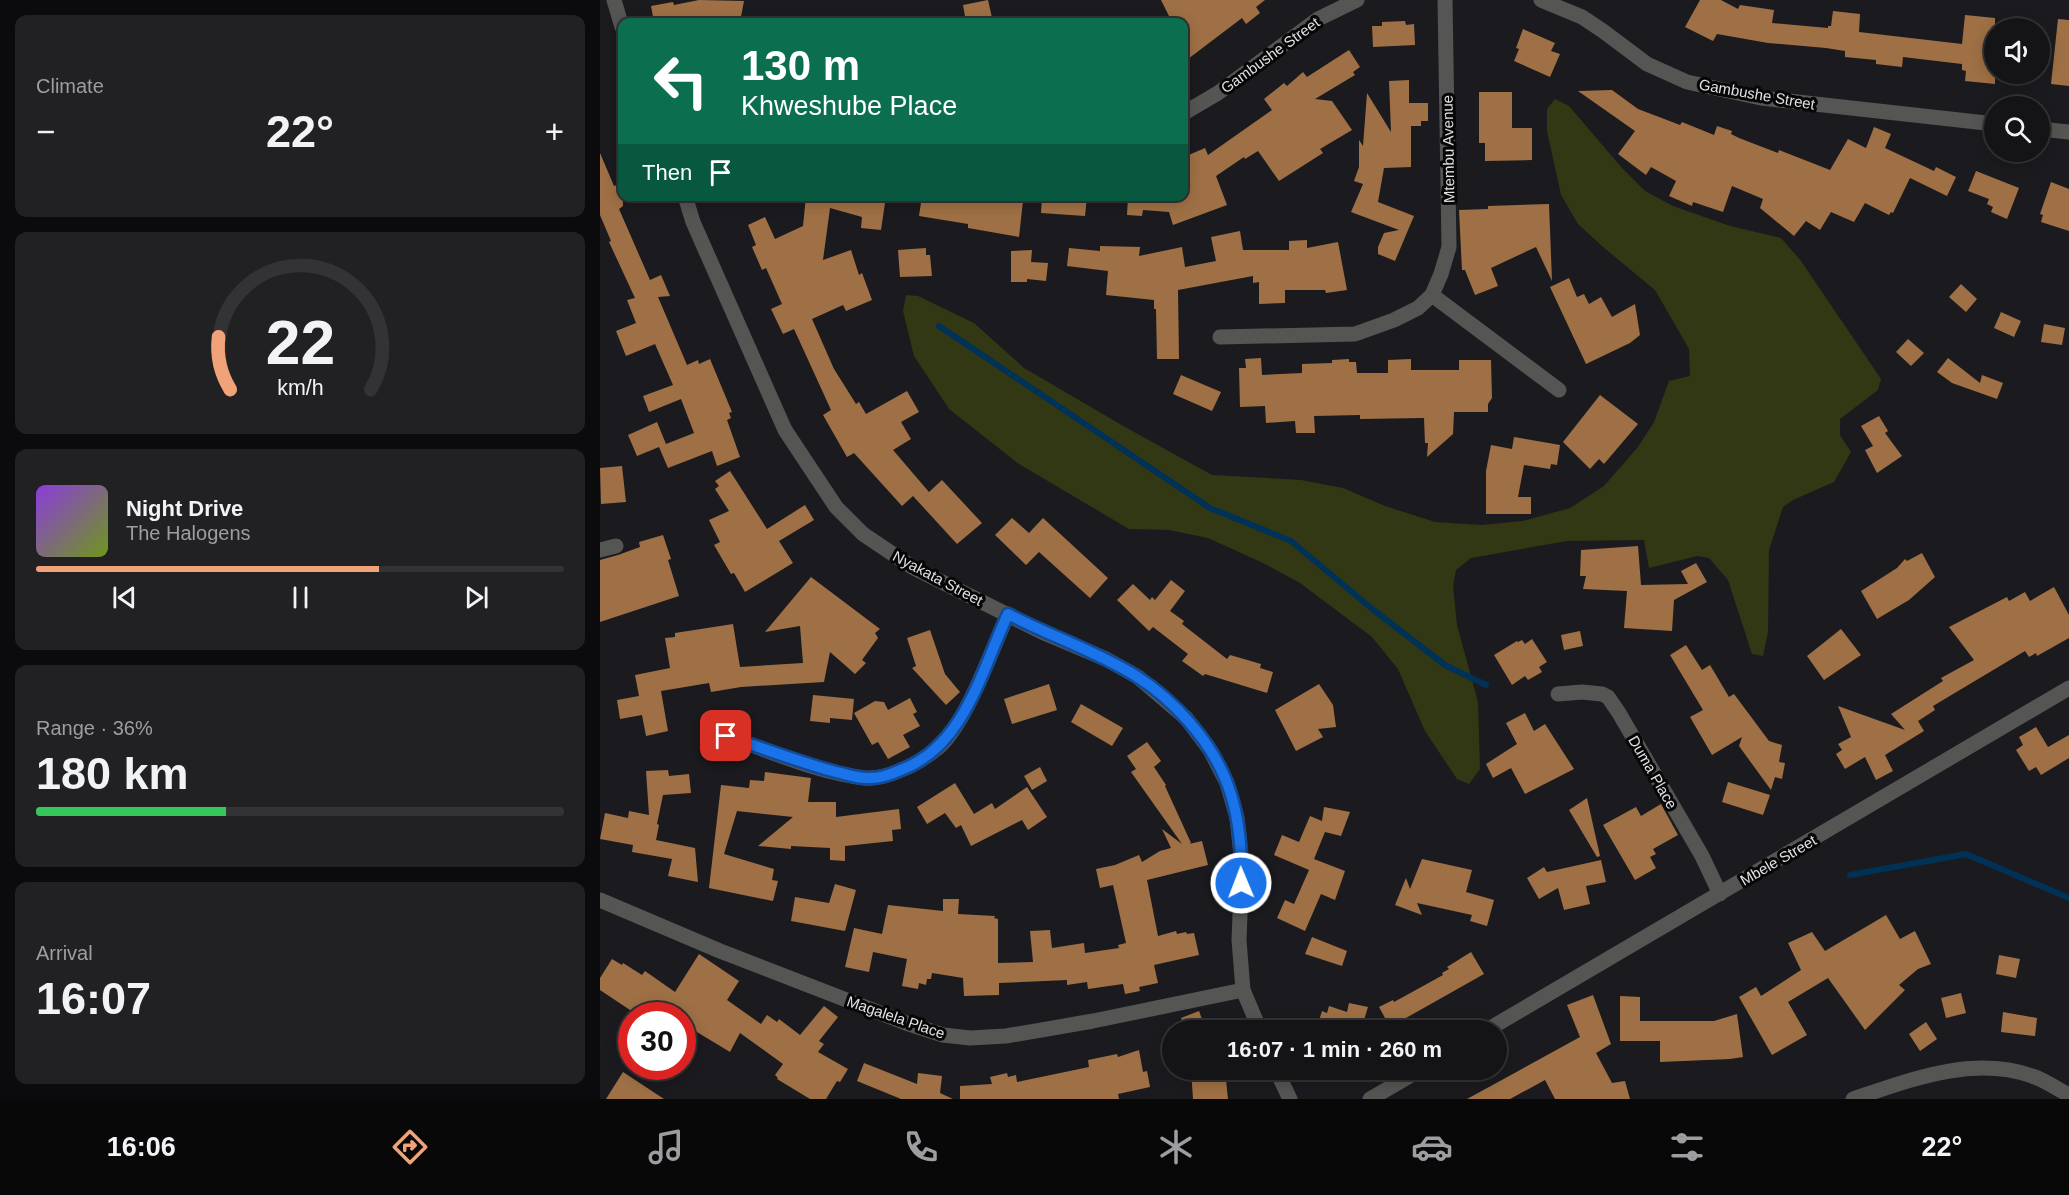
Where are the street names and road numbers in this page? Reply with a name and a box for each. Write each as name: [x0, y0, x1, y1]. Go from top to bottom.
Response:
street label: Gambushe Street: [1217, 13, 1323, 96]
street label: Gambushe Street: [1698, 75, 1817, 113]
street label: Mtembu Avenue: [1439, 95, 1457, 203]
street label: Nyakata Street: [890, 547, 987, 609]
street label: Duma Place: [1625, 732, 1681, 812]
street label: Mbele Street: [1737, 831, 1820, 889]
street label: Magalela Place: [845, 992, 947, 1042]

